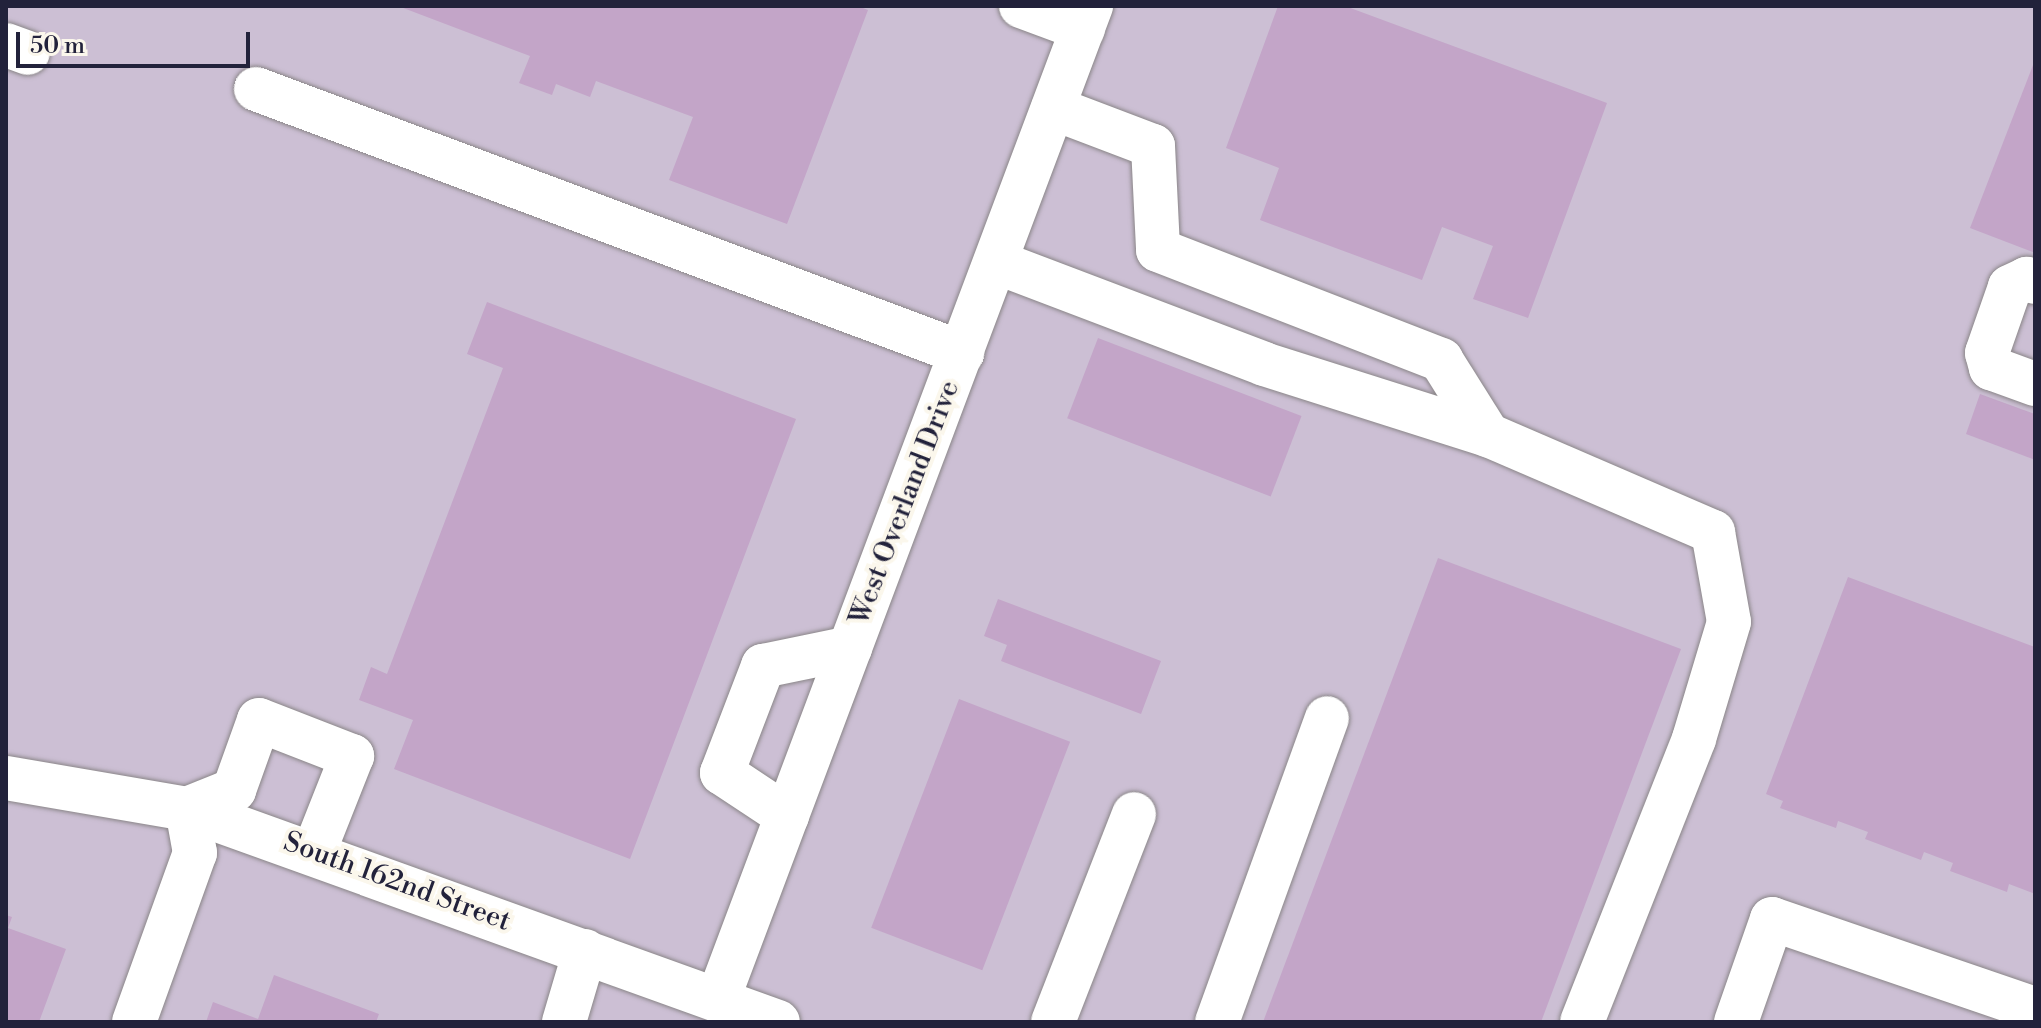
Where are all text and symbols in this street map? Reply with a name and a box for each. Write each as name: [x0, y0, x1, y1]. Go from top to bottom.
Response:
scale bar: [20, 16, 254, 66]
text: 50 m: [30, 31, 85, 61]
street label: West Overland Drive: [843, 376, 967, 630]
street label: South 162nd Street: [279, 825, 515, 939]

